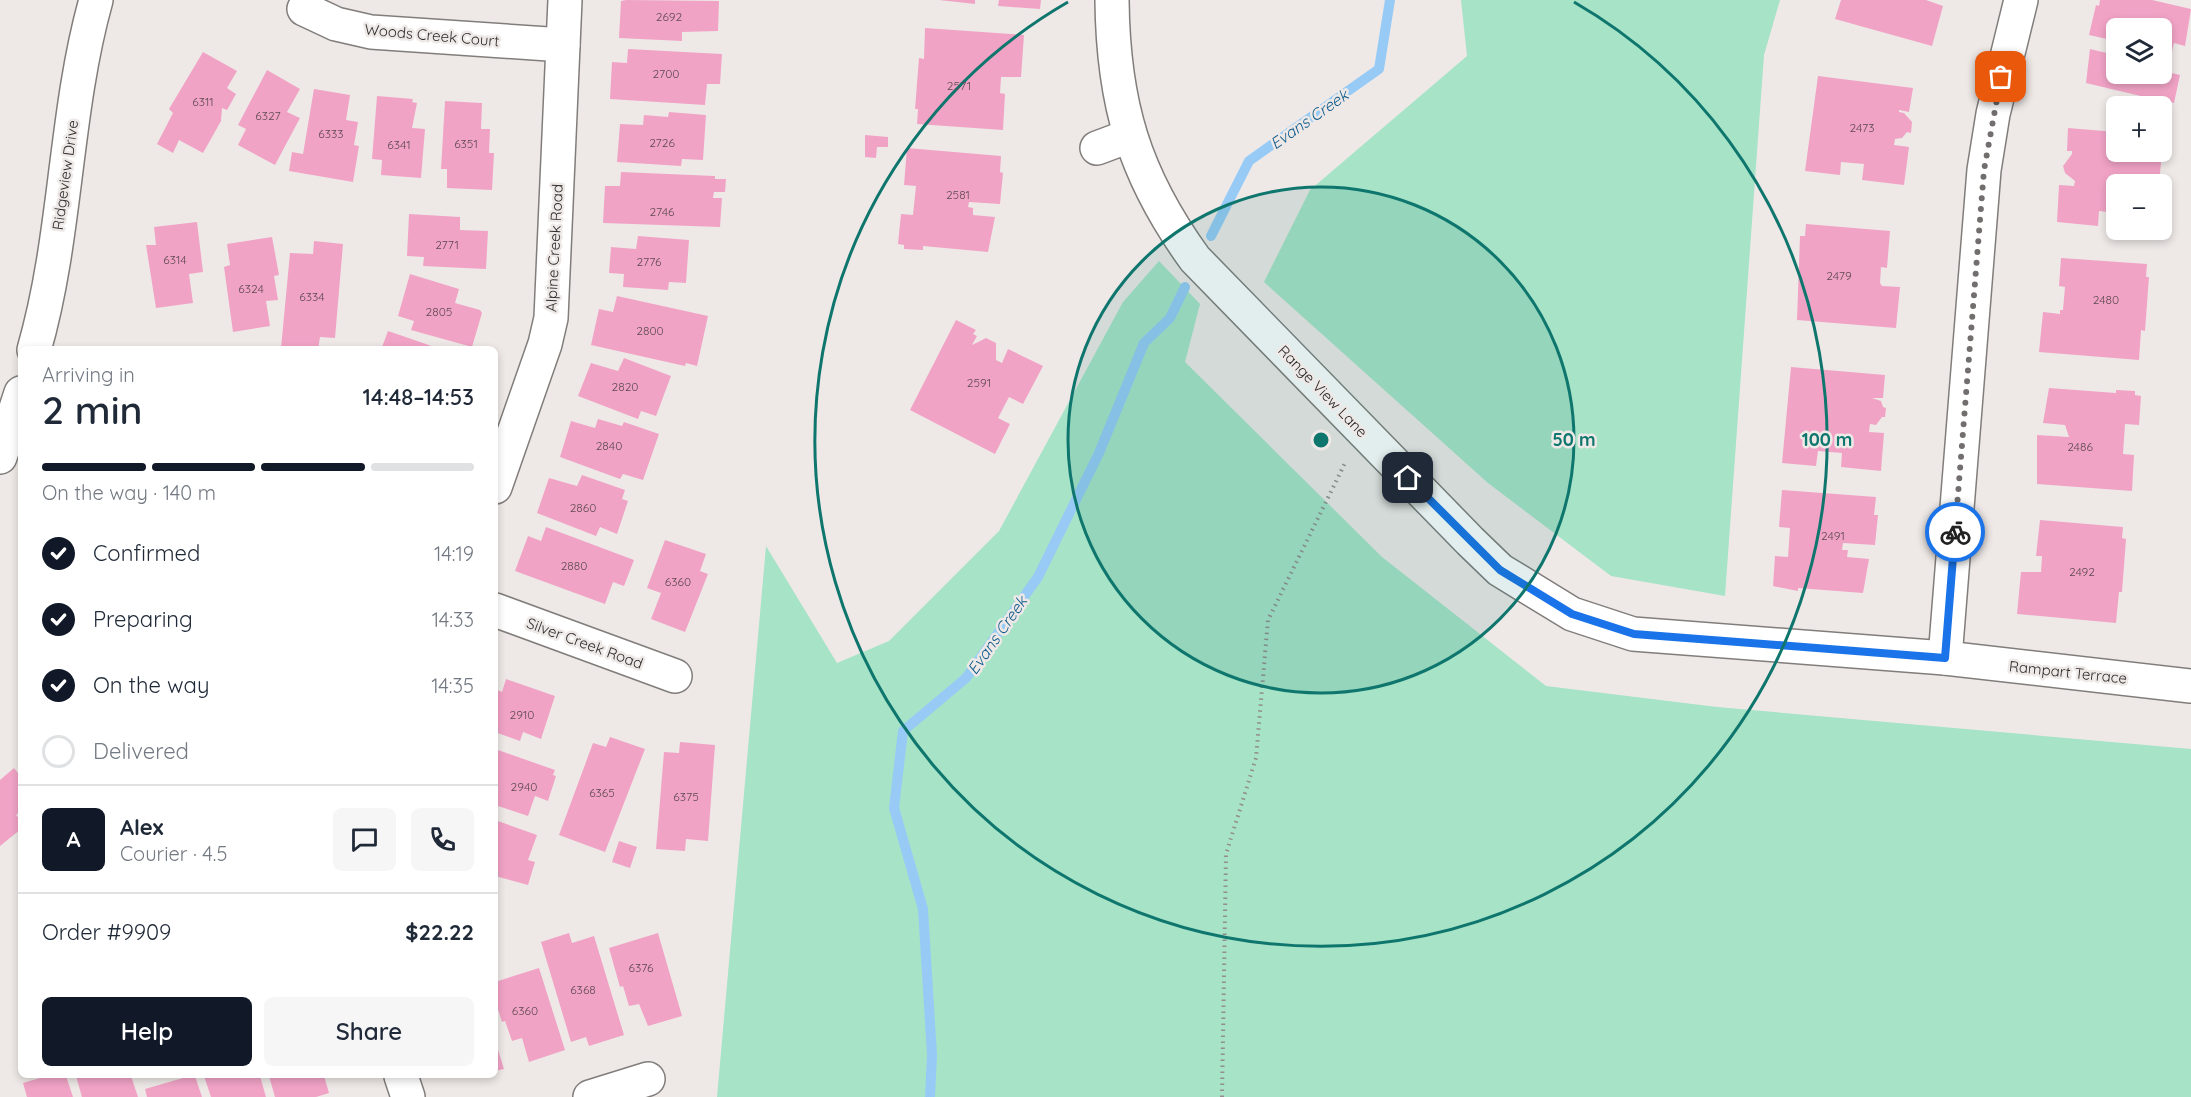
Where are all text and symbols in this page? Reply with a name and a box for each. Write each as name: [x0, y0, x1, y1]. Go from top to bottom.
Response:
house number: 2692: [656, 9, 683, 24]
map controls: [2106, 18, 2172, 240]
button: layers: [2106, 18, 2172, 84]
street label: Woods Creek Court: [364, 20, 500, 50]
pin: [1975, 51, 2026, 102]
icon: bag: [1984, 60, 2017, 93]
house number: 2700: [653, 66, 679, 81]
house number: 2571: [947, 78, 971, 93]
water label: Evans Creek: [1266, 84, 1353, 153]
house number: 6311: [192, 94, 214, 109]
button: +: [2106, 96, 2172, 162]
house number: 6327: [255, 108, 281, 123]
street label: Ridgeview Drive: [48, 119, 82, 231]
house number: 2473: [1850, 120, 1874, 135]
house number: 6333: [318, 126, 344, 141]
house number: 2726: [649, 135, 675, 150]
house number: 6351: [454, 136, 478, 151]
house number: 6341: [387, 137, 411, 152]
button: −: [2106, 174, 2172, 240]
street label: Alpine Creek Road: [541, 183, 567, 313]
house number: 2581: [946, 187, 970, 202]
house number: 2746: [650, 204, 675, 219]
house number: 2771: [435, 237, 459, 252]
house number: 6314: [163, 252, 187, 267]
house number: 2776: [637, 254, 662, 269]
house number: 2479: [1826, 268, 1852, 283]
house number: 6324: [238, 281, 264, 296]
house number: 6334: [299, 289, 325, 304]
house number: 2480: [2093, 292, 2119, 307]
house number: 2805: [426, 304, 452, 319]
house number: 2800: [636, 323, 664, 338]
street label: Range View Lane: [1274, 341, 1372, 441]
text: Arriving in: [42, 362, 135, 387]
house number: 2591: [967, 375, 991, 390]
house number: 2820: [612, 379, 638, 394]
text: 14:48–14:53: [363, 383, 474, 411]
text: 2 min: [42, 385, 143, 434]
text: 50 m: [1552, 428, 1596, 451]
text: 100 m: [1802, 428, 1852, 451]
centre of rings: [1311, 430, 1331, 450]
house number: 2840: [596, 438, 622, 453]
house number: 2486: [2067, 439, 2093, 454]
pin: [1382, 452, 1433, 503]
icon: home: [1391, 461, 1424, 494]
text: On the way · 140 m: [42, 480, 216, 505]
house number: 2860: [570, 500, 596, 515]
courier: [1925, 502, 1985, 562]
icon: bike: [1939, 516, 1972, 549]
house number: 2491: [1821, 528, 1845, 543]
icon: check: [42, 537, 75, 570]
text: Confirmed: [93, 539, 200, 567]
text: 14:19: [434, 541, 474, 566]
house number: 2880: [561, 558, 587, 573]
house number: 2492: [2069, 564, 2095, 579]
house number: 6360: [665, 574, 691, 589]
water label: Evans Creek: [963, 591, 1032, 678]
icon: check: [42, 603, 75, 636]
text: Preparing: [93, 605, 193, 633]
text: 14:33: [432, 607, 474, 632]
street label: Silver Creek Road: [524, 613, 646, 673]
street label: Rampart Terrace: [2008, 656, 2128, 688]
icon: check: [42, 669, 75, 702]
text: On the way: [93, 671, 209, 699]
text: 14:35: [431, 673, 474, 698]
house number: 2910: [509, 707, 535, 722]
text: Delivered: [93, 737, 189, 765]
house number: 2940: [511, 779, 537, 794]
house number: 6365: [589, 785, 615, 800]
house number: 6375: [673, 789, 699, 804]
button: chat: [333, 808, 396, 871]
button: phone: [411, 808, 474, 871]
text: Alex: [120, 813, 163, 841]
text: A: [66, 825, 81, 853]
text: Courier · 4.5: [120, 841, 227, 866]
text: Order #9909: [42, 918, 171, 946]
text: $22.22: [405, 918, 474, 946]
house number: 6376: [629, 960, 654, 975]
house number: 6368: [570, 982, 596, 997]
button: Help: [42, 997, 252, 1066]
button: Share: [264, 997, 474, 1066]
house number: 6360: [512, 1003, 538, 1018]

